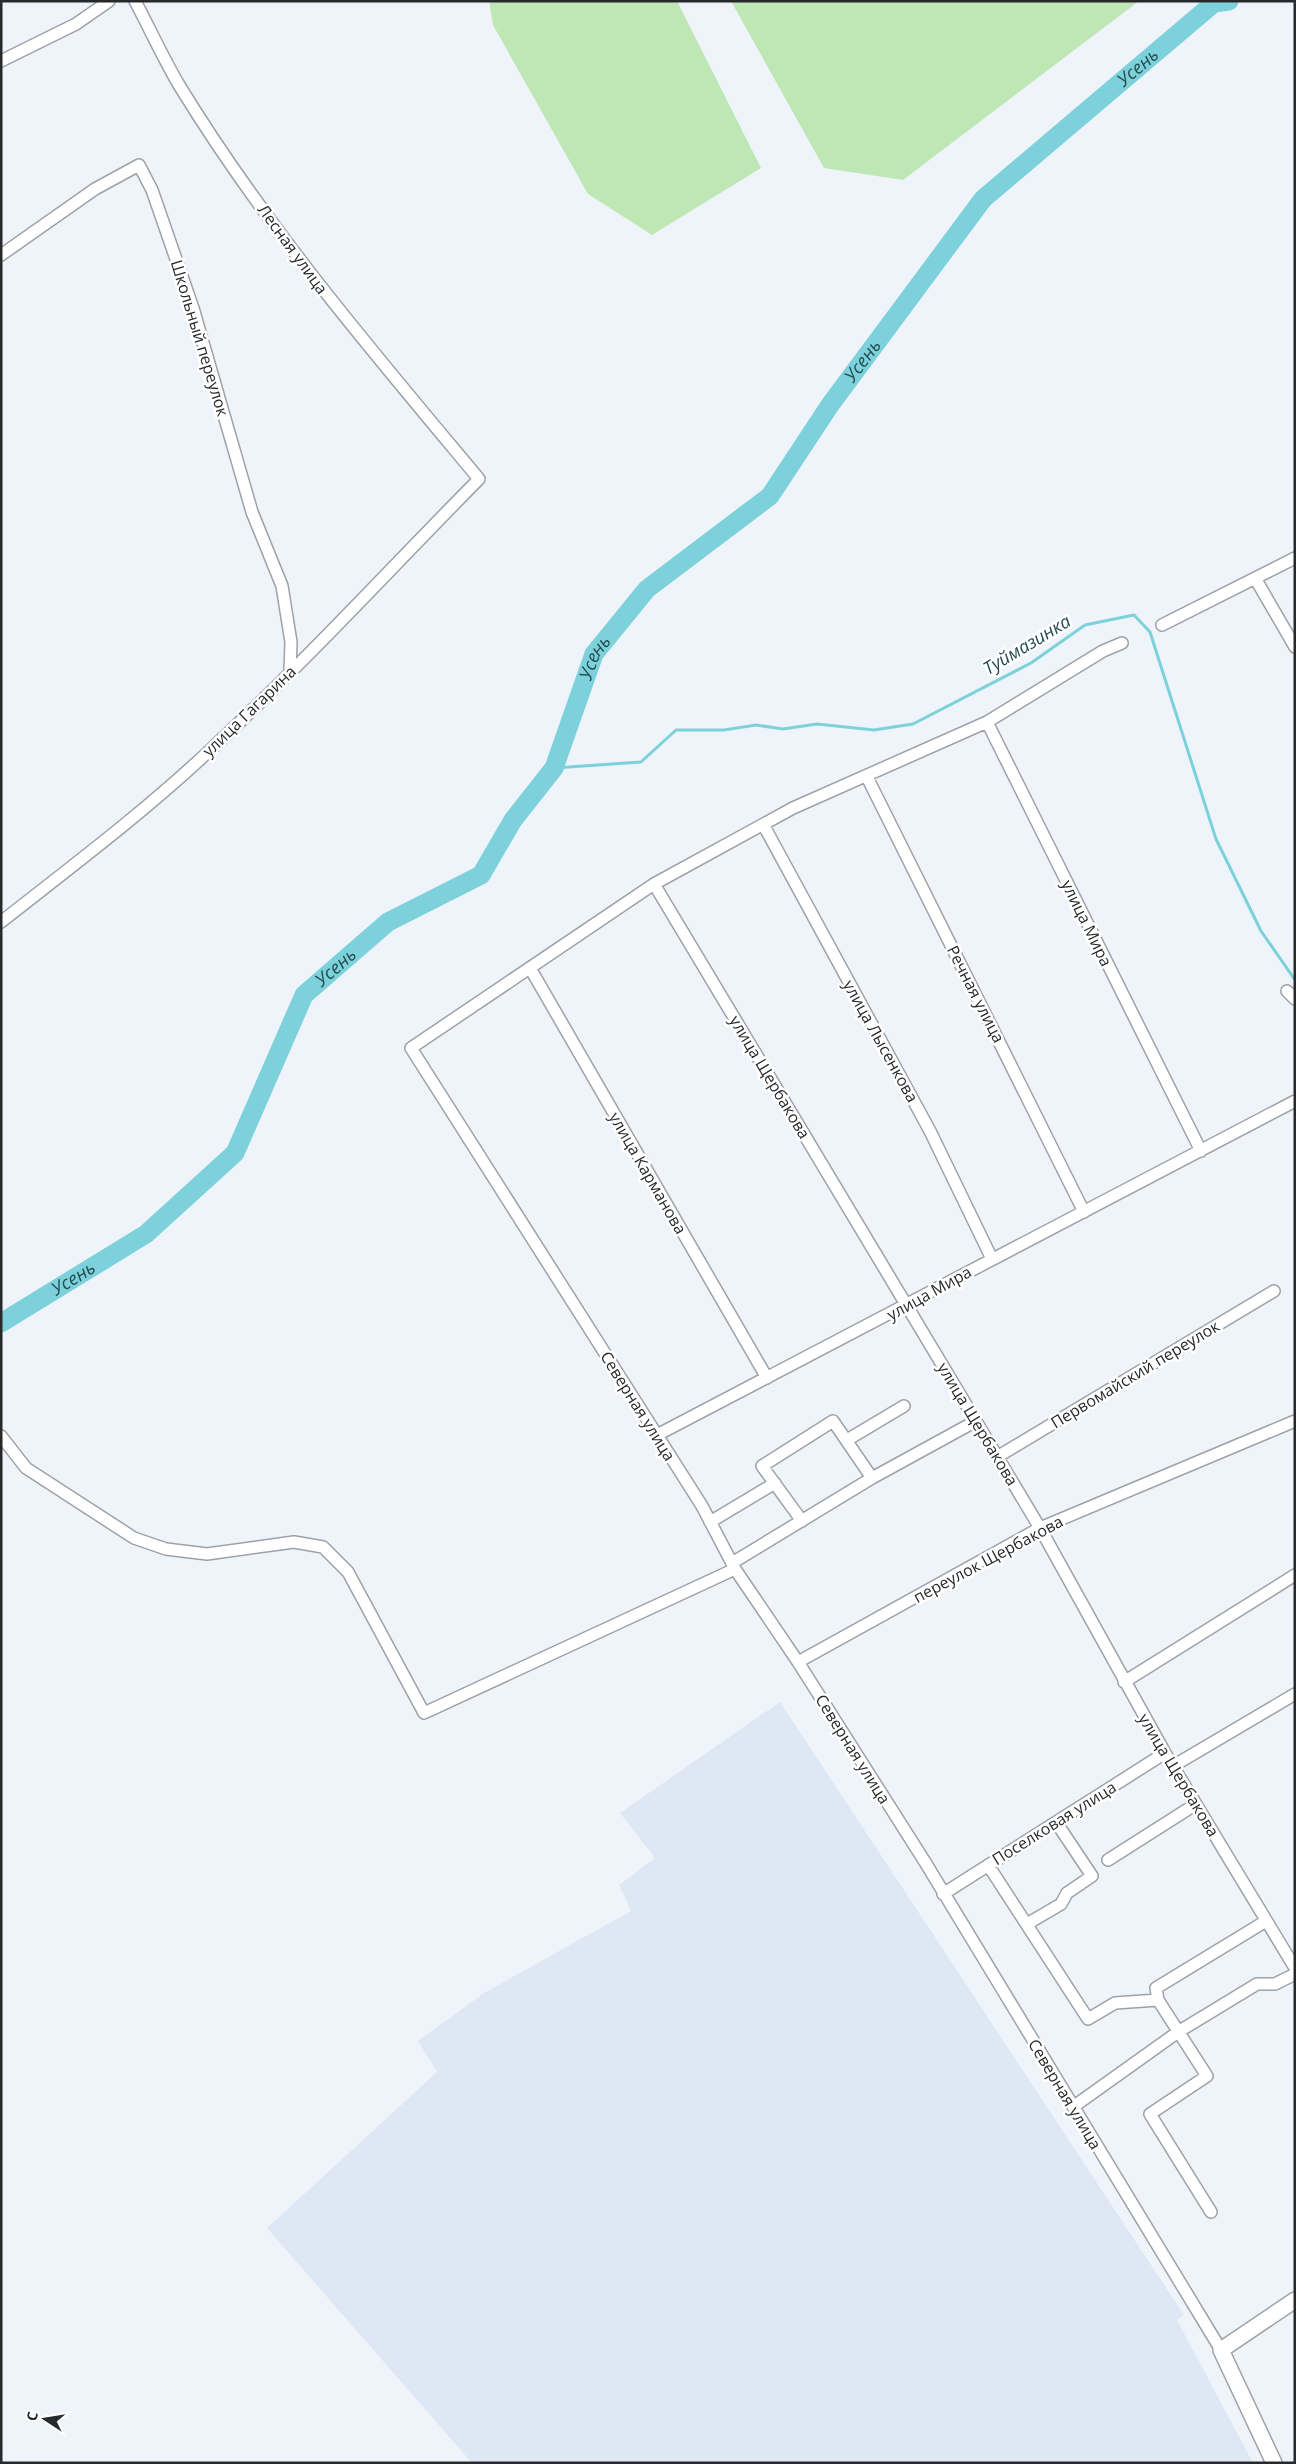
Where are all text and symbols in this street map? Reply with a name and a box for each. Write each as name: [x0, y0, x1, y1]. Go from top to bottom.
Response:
water label: Усень: [1111, 42, 1163, 92]
street label: Лесная улица: [253, 200, 333, 298]
street label: Школьный переулок: [166, 257, 234, 420]
water label: Усень: [838, 334, 886, 387]
water label: Туймазинка: [978, 609, 1075, 680]
water label: Усень: [573, 630, 616, 684]
street label: улица Гагарина: [197, 661, 301, 761]
street label: улица Мира: [1057, 876, 1117, 970]
water label: Усень: [309, 942, 361, 992]
street label: Речная улица: [942, 942, 1010, 1046]
street label: улица Лысенкова: [838, 976, 924, 1106]
street label: улица Щербакова: [724, 1011, 816, 1143]
street label: улица Карманова: [604, 1108, 692, 1238]
water label: Усень: [46, 1255, 99, 1301]
street label: улица Мира: [883, 1261, 975, 1325]
street label: Первомайский переулок: [1047, 1314, 1224, 1433]
street label: Северная улица: [595, 1347, 681, 1465]
street label: улица Щербакова: [932, 1358, 1024, 1490]
street label: переулок Щербакова: [909, 1510, 1067, 1608]
street label: Северная улица: [810, 1690, 896, 1808]
street label: улица Щербакова: [1133, 1709, 1225, 1841]
street label: Поселковая улица: [988, 1776, 1120, 1870]
street label: Северная улица: [1023, 2035, 1107, 2153]
north arrow: [20, 2394, 70, 2444]
text: С: [22, 2410, 42, 2423]

